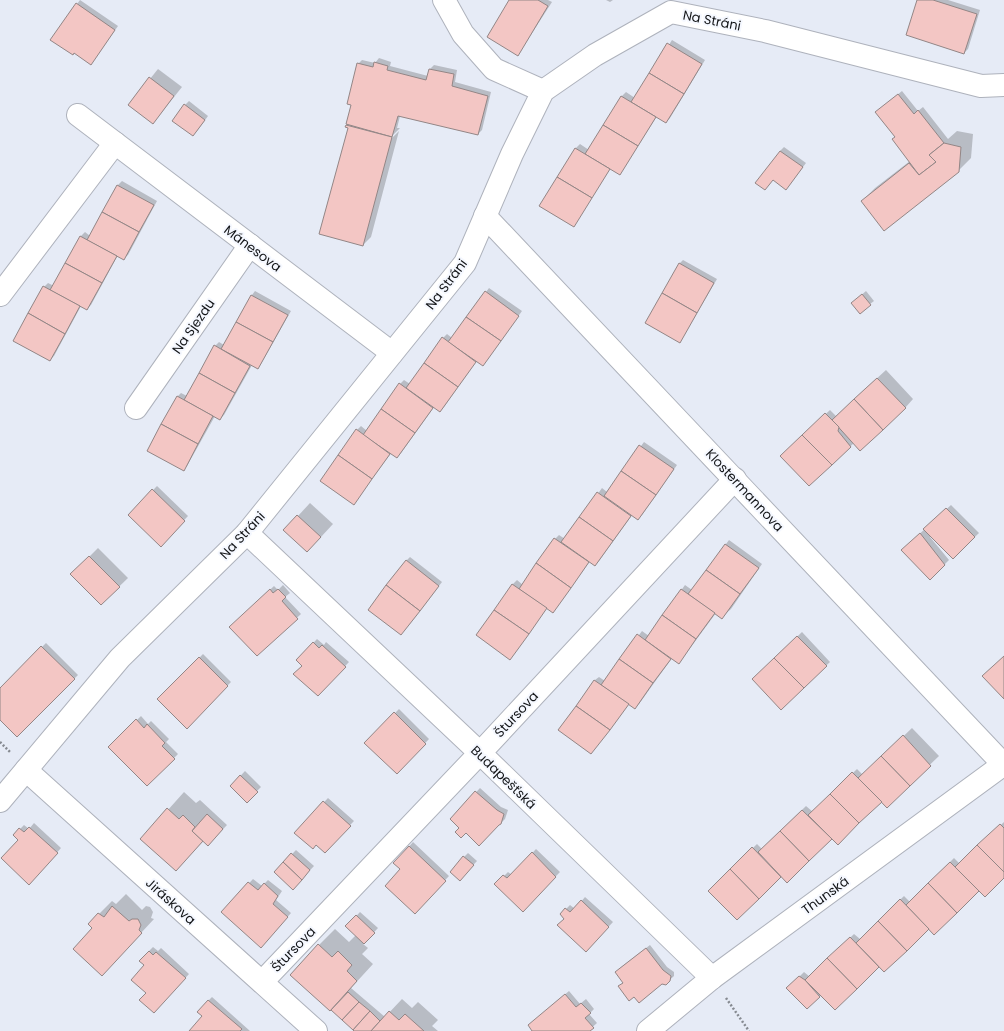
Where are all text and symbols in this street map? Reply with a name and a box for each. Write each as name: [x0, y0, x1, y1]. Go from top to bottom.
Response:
street label: Na Stráni: [681, 6, 743, 35]
street label: Mánesova: [220, 220, 285, 276]
street label: Na Stráni: [421, 255, 472, 314]
street label: Na Sjezdu: [167, 295, 219, 358]
street label: Klostermannova: [701, 445, 788, 536]
street label: Na Stráni: [215, 507, 269, 563]
street label: Štursova: [490, 687, 543, 742]
street label: Budapešťská: [467, 741, 541, 814]
street label: Thunská: [798, 872, 853, 919]
street label: Jiráskova: [141, 874, 200, 929]
street label: Štursova: [267, 922, 320, 976]

